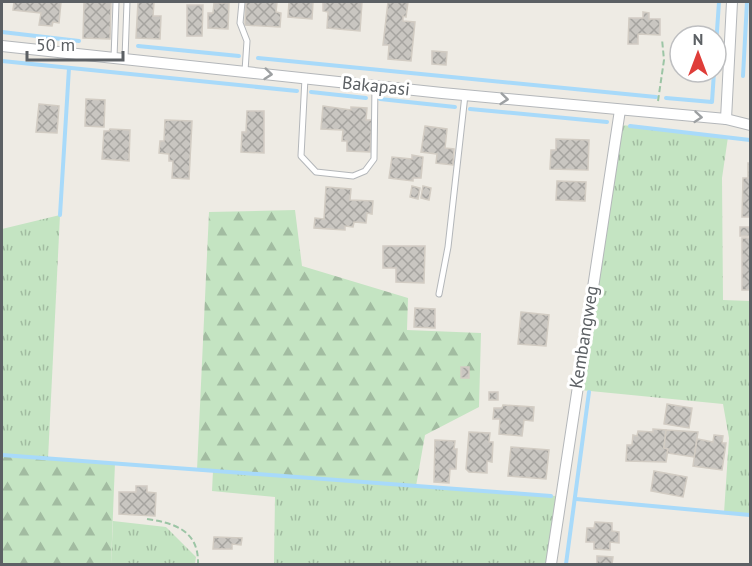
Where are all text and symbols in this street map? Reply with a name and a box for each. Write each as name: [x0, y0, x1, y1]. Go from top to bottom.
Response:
scale bar: [27, 24, 123, 62]
north arrow: [668, 24, 728, 84]
text: N: [693, 29, 703, 49]
text: 50 m: [36, 33, 75, 56]
one-way arrow: [264, 67, 273, 80]
street label: Bakapasi: [341, 71, 411, 100]
one-way arrow: [500, 92, 509, 105]
one-way arrow: [694, 110, 703, 123]
street label: Kembangweg: [564, 284, 603, 390]

